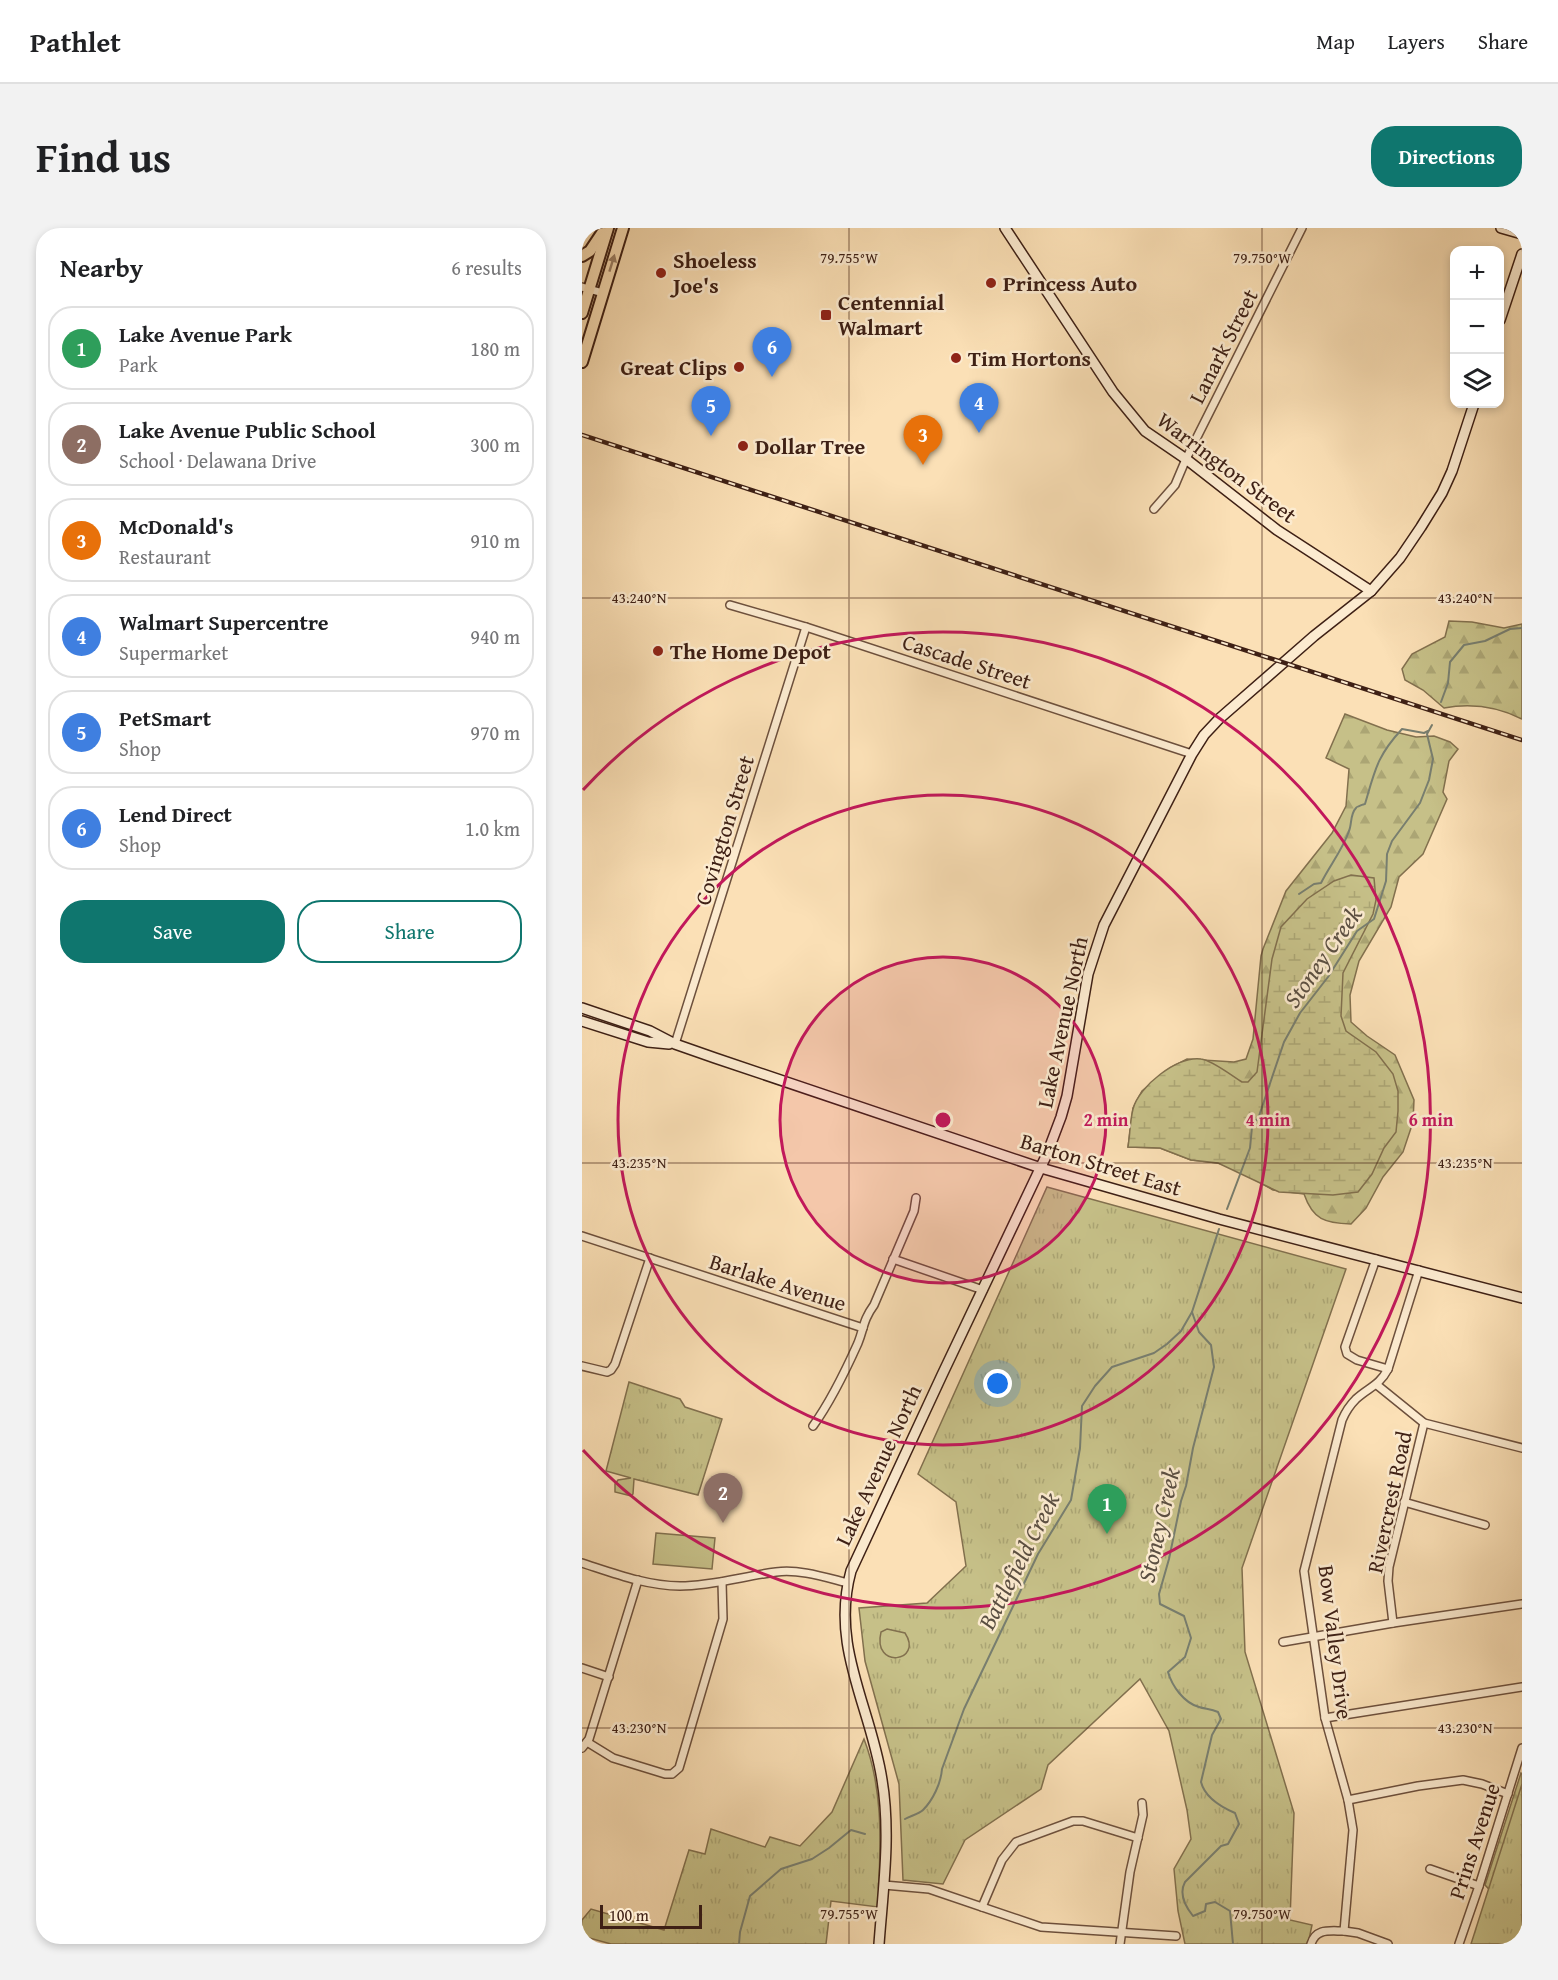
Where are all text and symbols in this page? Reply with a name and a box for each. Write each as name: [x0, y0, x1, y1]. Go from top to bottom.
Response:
text: Pathlet: [30, 21, 121, 62]
text: Map: [1316, 26, 1355, 57]
text: Layers: [1388, 26, 1445, 57]
text: Share: [1478, 26, 1528, 57]
text: Find us: [36, 126, 171, 187]
button: Directions: [1371, 126, 1522, 187]
place label: Shoeless Joe's: [669, 244, 757, 301]
map controls: [1450, 246, 1504, 408]
button: +: [1450, 246, 1504, 300]
text: 79.755°W: [820, 247, 878, 268]
text: 79.750°W: [1233, 247, 1291, 268]
text: Nearby: [60, 248, 143, 287]
text: 6 results: [451, 253, 522, 282]
one-way arrow: [608, 254, 618, 272]
marker: Shoeless Joe's: [654, 266, 668, 280]
place label: Princess Auto: [1003, 267, 1137, 299]
marker: Princess Auto: [984, 276, 998, 290]
street label: Lanark Street: [1180, 283, 1266, 409]
place label: Centennial Walmart: [838, 286, 944, 343]
button: −: [1450, 300, 1504, 354]
marker: Centennial Walmart: [819, 308, 833, 322]
text: Lake Avenue Park: [119, 318, 292, 350]
pin: 6: [752, 328, 792, 377]
text: 1: [76, 334, 87, 363]
text: 180 m: [470, 334, 520, 363]
place label: Tim Hortons: [968, 342, 1091, 374]
text: Park: [119, 350, 158, 379]
place label: Great Clips: [621, 351, 727, 383]
marker: Tim Hortons: [949, 351, 963, 365]
button: layers: [1450, 354, 1504, 408]
marker: Great Clips: [732, 360, 746, 374]
pin: 4: [960, 384, 998, 433]
pin: 5: [692, 386, 730, 436]
street label: Warrington Street: [1150, 404, 1304, 530]
text: Lake Avenue Public School: [119, 414, 376, 446]
pin: 3: [904, 416, 942, 465]
text: 2: [76, 430, 87, 459]
text: 300 m: [470, 430, 520, 459]
place label: Dollar Tree: [755, 430, 865, 462]
marker: Dollar Tree: [736, 439, 750, 453]
text: School · Delawana Drive: [119, 446, 316, 475]
text: McDonald's: [119, 510, 233, 542]
text: 3: [76, 526, 87, 555]
text: 910 m: [470, 526, 520, 555]
text: Restaurant: [119, 542, 211, 571]
text: 43.240°N: [612, 587, 667, 608]
text: 43.240°N: [1438, 587, 1493, 608]
text: Walmart Supercentre: [119, 606, 328, 638]
text: 4: [76, 622, 87, 651]
text: 940 m: [470, 622, 520, 651]
street label: Cascade Street: [898, 625, 1036, 697]
place label: The Home Depot: [670, 635, 831, 667]
text: Supermarket: [119, 638, 228, 667]
marker: The Home Depot: [651, 644, 665, 658]
text: PetSmart: [119, 702, 211, 734]
text: 5: [76, 718, 87, 747]
text: 970 m: [470, 718, 520, 747]
text: Shop: [119, 734, 161, 763]
street label: Covington Street: [686, 751, 762, 909]
text: Lend Direct: [119, 798, 232, 830]
text: 6: [76, 814, 87, 843]
text: 1.0 km: [465, 814, 520, 843]
text: Shop: [119, 830, 161, 859]
water label: Stoney Creek: [1275, 899, 1370, 1015]
button: Save: [60, 900, 285, 963]
button: Share: [297, 900, 522, 963]
street label: Lake Avenue North: [1028, 933, 1096, 1111]
text: 2 min: [1084, 1106, 1129, 1133]
text: 4 min: [1246, 1106, 1291, 1133]
text: 6 min: [1409, 1106, 1454, 1133]
centre of rings: [933, 1110, 953, 1130]
street label: Barton Street East: [1017, 1124, 1186, 1204]
text: 43.235°N: [612, 1152, 667, 1173]
text: 43.235°N: [1438, 1152, 1493, 1173]
street label: Barlake Avenue: [706, 1245, 850, 1319]
your location: [983, 1369, 1012, 1398]
street label: Lake Avenue North: [827, 1379, 930, 1551]
street label: Rivercrest Road: [1358, 1428, 1420, 1576]
water label: Stoney Creek: [1128, 1464, 1189, 1586]
pin: 2: [704, 1474, 742, 1523]
pin: 1: [1088, 1484, 1126, 1534]
water label: Battlefield Creek: [969, 1486, 1068, 1636]
street label: Bow Valley Drive: [1311, 1563, 1361, 1721]
text: 43.230°N: [612, 1717, 667, 1738]
text: 43.230°N: [1438, 1717, 1493, 1738]
street label: Prins Avenue: [1440, 1779, 1508, 1903]
scale bar: [600, 1902, 702, 1930]
text: 100 m: [609, 1903, 649, 1927]
text: 79.755°W: [820, 1903, 878, 1924]
text: 79.750°W: [1233, 1903, 1291, 1924]

